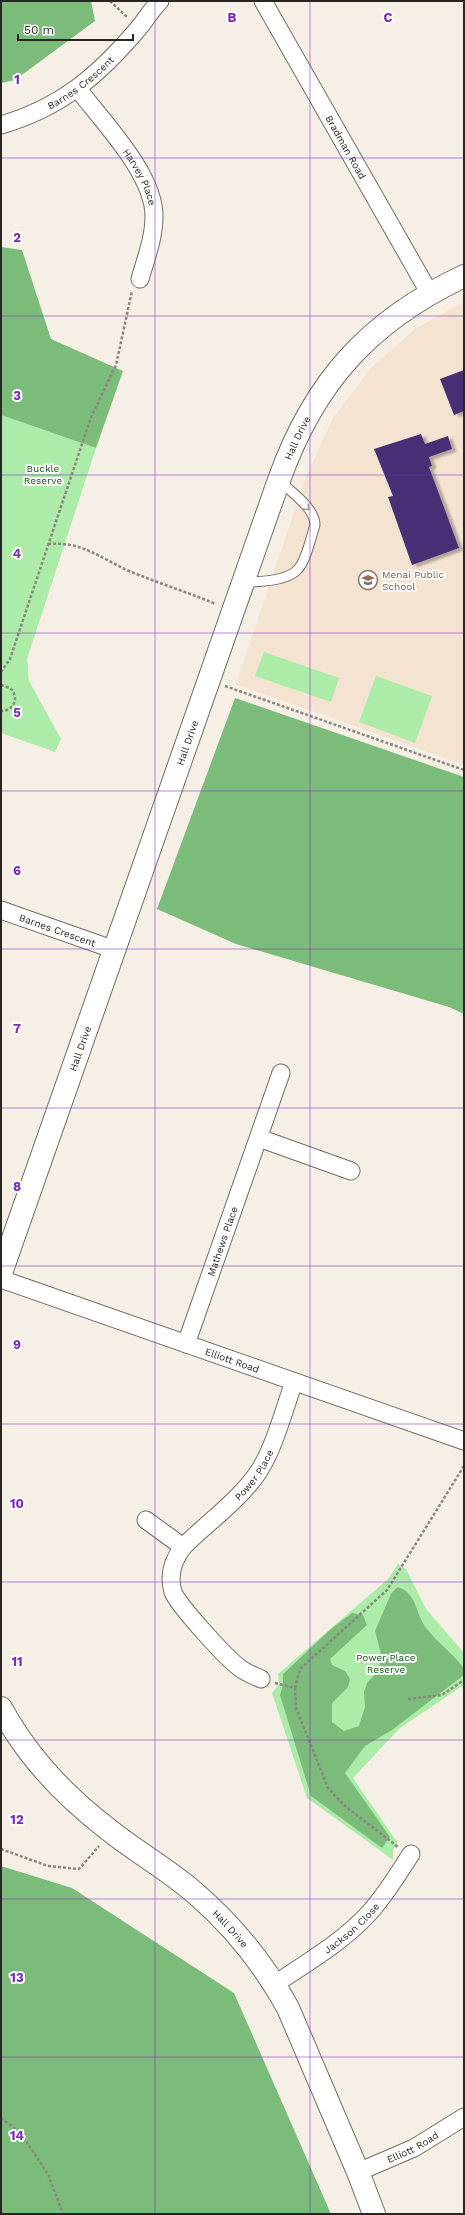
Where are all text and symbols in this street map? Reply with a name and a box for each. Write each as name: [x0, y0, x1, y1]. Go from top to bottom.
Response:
text: B: [228, 10, 237, 25]
text: C: [384, 10, 393, 25]
scale bar: [18, 16, 133, 42]
text: 50 m: [24, 23, 54, 37]
street label: Barnes Crescent: [46, 54, 117, 111]
text: 1: [14, 72, 20, 87]
street label: Bradman Road: [323, 113, 368, 181]
street label: Harvey Place: [121, 147, 158, 206]
text: 2: [13, 230, 21, 245]
text: 3: [13, 388, 21, 403]
street label: Hall Drive: [282, 414, 313, 462]
park label: Buckle Reserve: [24, 463, 62, 486]
one-way arrow: [302, 503, 310, 511]
text: 4: [13, 546, 22, 561]
school or university icon: Menai Public School: [357, 569, 379, 591]
place label: Menai Public School: [382, 569, 444, 592]
text: 5: [13, 705, 21, 720]
street label: Hall Drive: [174, 719, 200, 767]
text: 6: [13, 863, 21, 878]
street label: Barnes Crescent: [18, 912, 98, 949]
text: 7: [13, 1021, 21, 1036]
street label: Hall Drive: [67, 1024, 93, 1073]
text: 8: [13, 1179, 21, 1194]
street label: Mathews Place: [205, 1205, 240, 1278]
text: 9: [13, 1337, 21, 1352]
street label: Elliott Road: [203, 1346, 261, 1375]
street label: Power Place: [233, 1448, 275, 1503]
text: 10: [10, 1496, 24, 1511]
park label: Power Place Reserve: [356, 1652, 416, 1675]
text: 11: [11, 1654, 23, 1669]
text: 12: [10, 1812, 24, 1827]
street label: Jackson Close: [322, 1901, 382, 1956]
street label: Hall Drive: [210, 1908, 250, 1950]
text: 13: [10, 1970, 24, 1985]
text: 14: [10, 2128, 25, 2143]
street label: Elliott Road: [385, 2129, 440, 2165]

